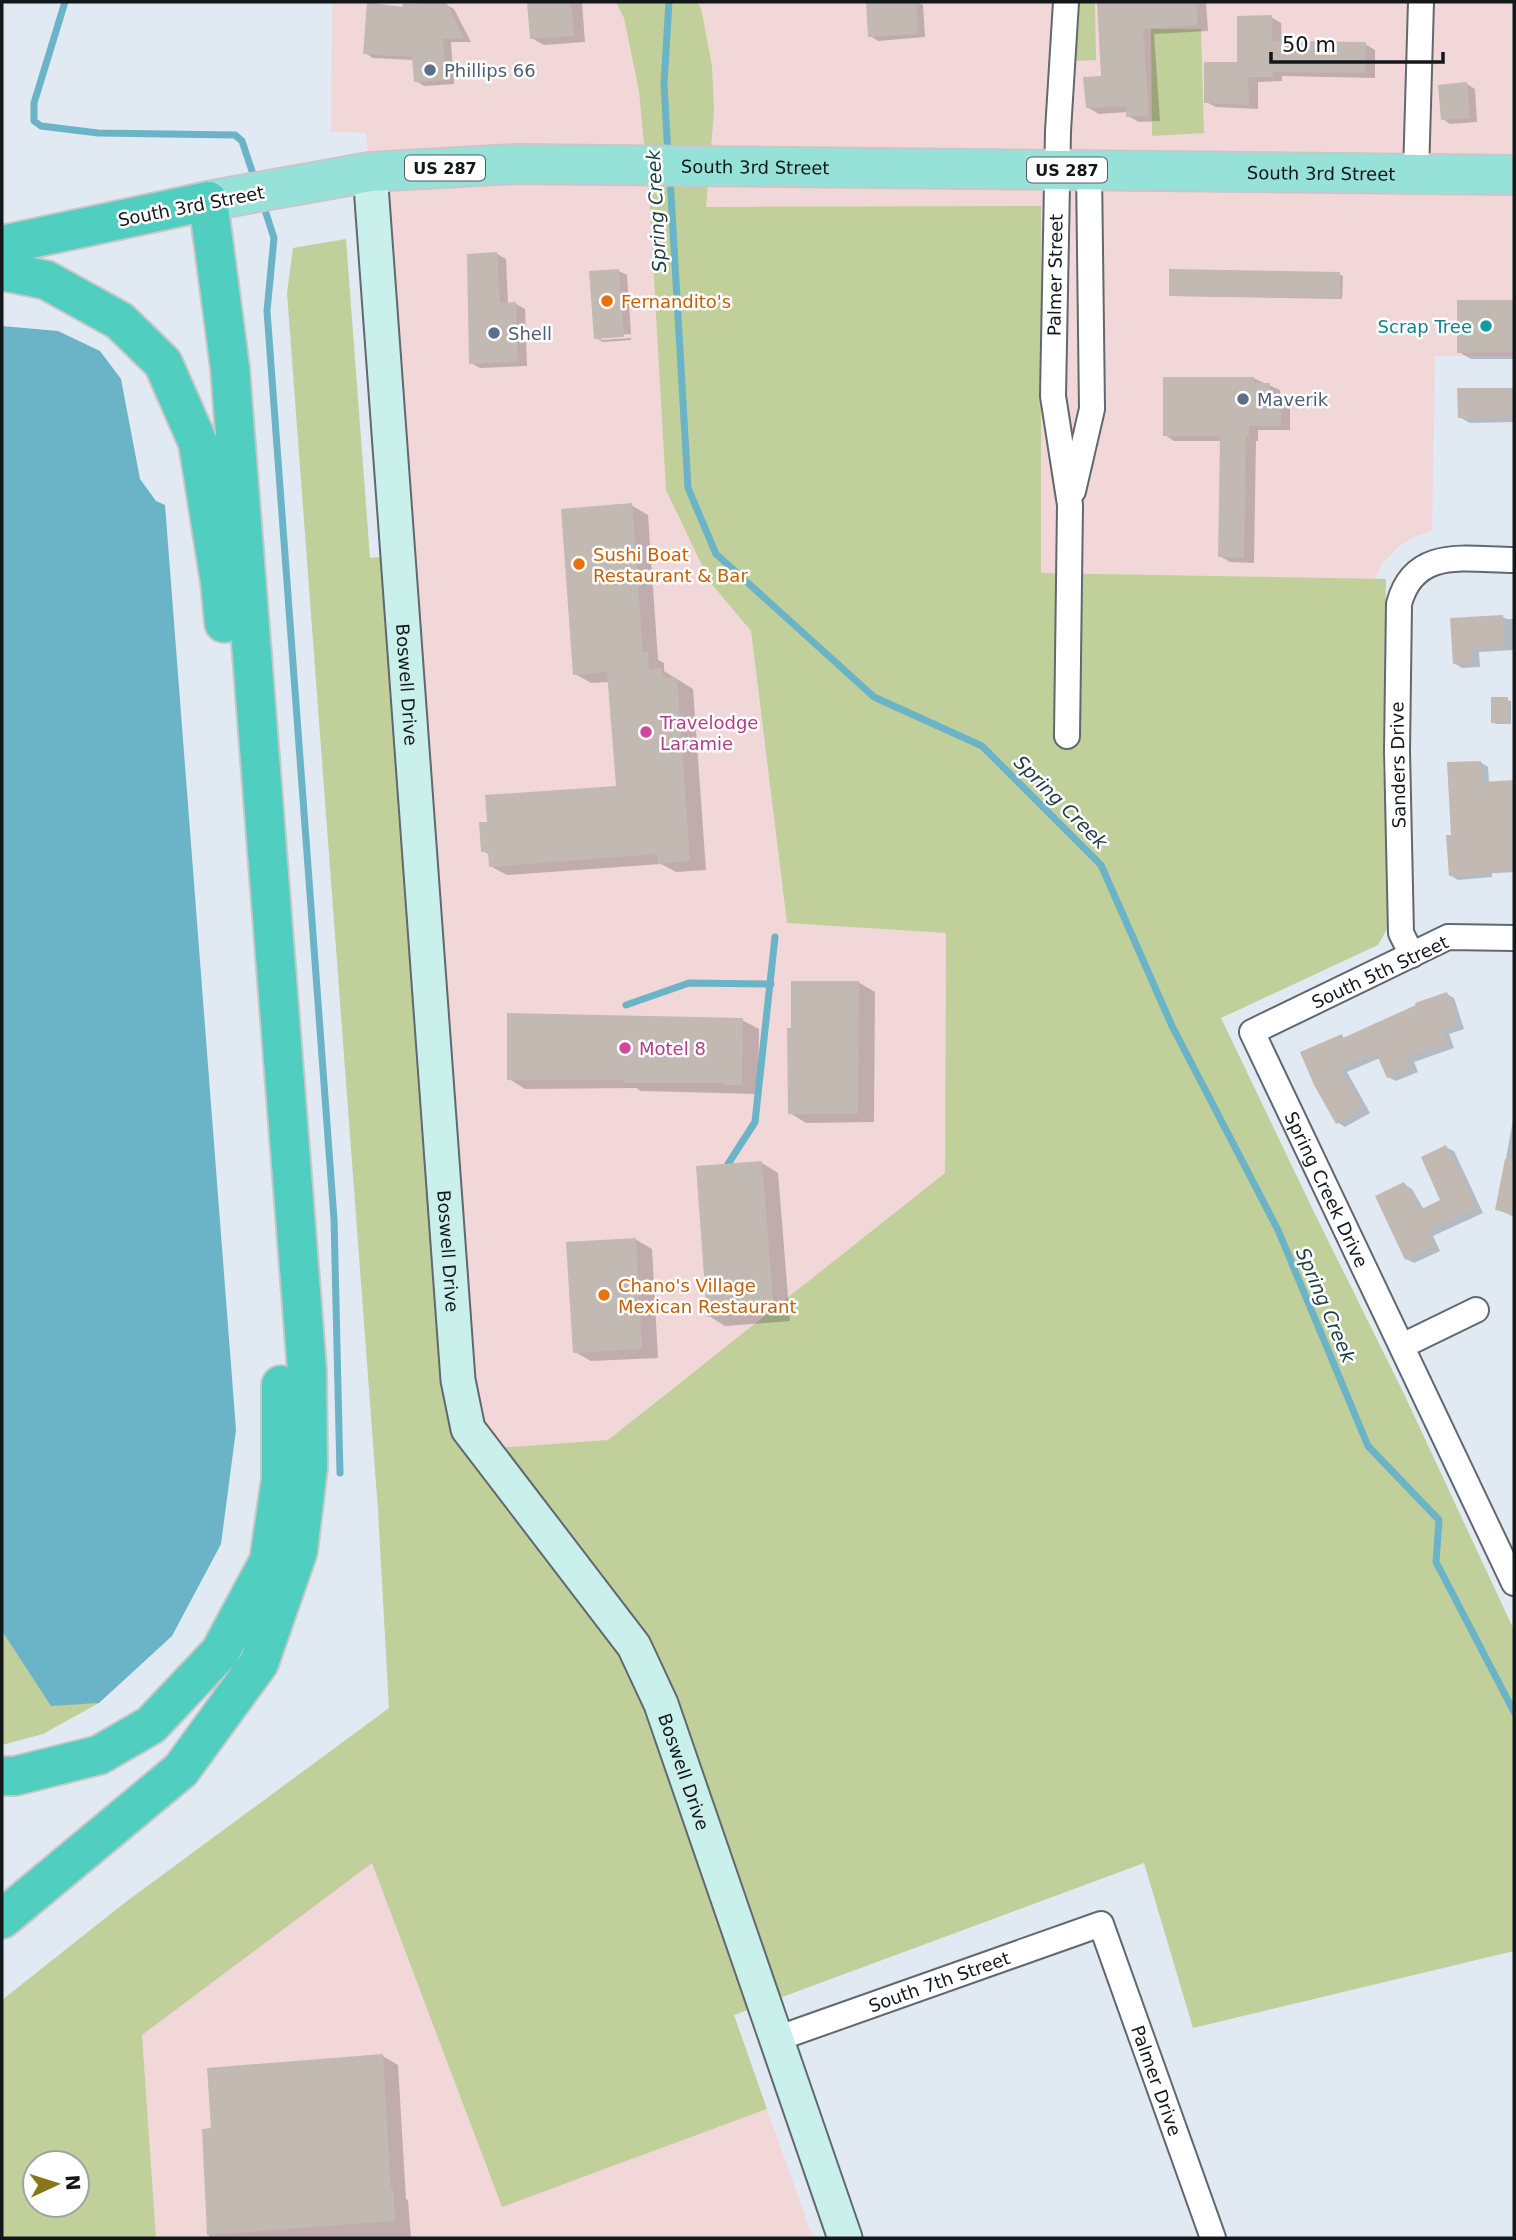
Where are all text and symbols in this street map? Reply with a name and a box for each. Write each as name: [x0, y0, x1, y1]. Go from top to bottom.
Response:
scale bar: [1271, 21, 1442, 65]
text: 50 m: [1282, 33, 1336, 57]
place label: Phillips 66: [444, 60, 536, 81]
marker: Phillips 66: [422, 62, 438, 78]
water label: Spring Creek: [642, 148, 670, 273]
street label: South 3rd Street: [681, 155, 830, 178]
road number: US 287: [405, 156, 485, 180]
road number: US 287: [1027, 158, 1107, 182]
street label: South 3rd Street: [1247, 162, 1396, 184]
street label: South 3rd Street: [116, 182, 266, 230]
street label: Palmer Street: [1043, 214, 1067, 336]
place label: Fernandito's: [621, 291, 731, 312]
marker: Fernandito's: [599, 293, 615, 309]
place label: Scrap Tree: [1378, 316, 1472, 337]
marker: Scrap Tree: [1478, 318, 1494, 334]
place label: Shell: [508, 323, 552, 344]
marker: Shell: [486, 325, 502, 341]
place label: Maverik: [1257, 389, 1329, 410]
marker: Maverik: [1235, 391, 1251, 407]
place label: Sushi Boat Restaurant & Bar: [593, 544, 748, 586]
marker: Sushi Boat Restaurant & Bar: [571, 556, 587, 572]
street label: Boswell Drive: [392, 623, 422, 746]
street label: Sanders Drive: [1386, 701, 1410, 829]
place label: Travelodge Laramie: [659, 712, 758, 754]
marker: Travelodge Laramie: [638, 724, 654, 740]
water label: Spring Creek: [1010, 751, 1113, 854]
street label: South 5th Street: [1308, 931, 1452, 1013]
place label: Motel 8: [639, 1038, 706, 1059]
marker: Motel 8: [617, 1040, 633, 1056]
street label: Spring Creek Drive: [1281, 1108, 1373, 1271]
street label: Boswell Drive: [434, 1189, 464, 1313]
water label: Spring Creek: [1292, 1244, 1361, 1367]
place label: Chano's Village Mexican Restaurant: [618, 1275, 797, 1317]
marker: Chano's Village Mexican Restaurant: [596, 1287, 612, 1303]
street label: Boswell Drive: [654, 1710, 714, 1833]
street label: South 7th Street: [866, 1947, 1013, 2016]
street label: Palmer Drive: [1127, 2022, 1186, 2139]
north arrow: [21, 2149, 91, 2219]
text: N: [61, 2174, 84, 2192]

